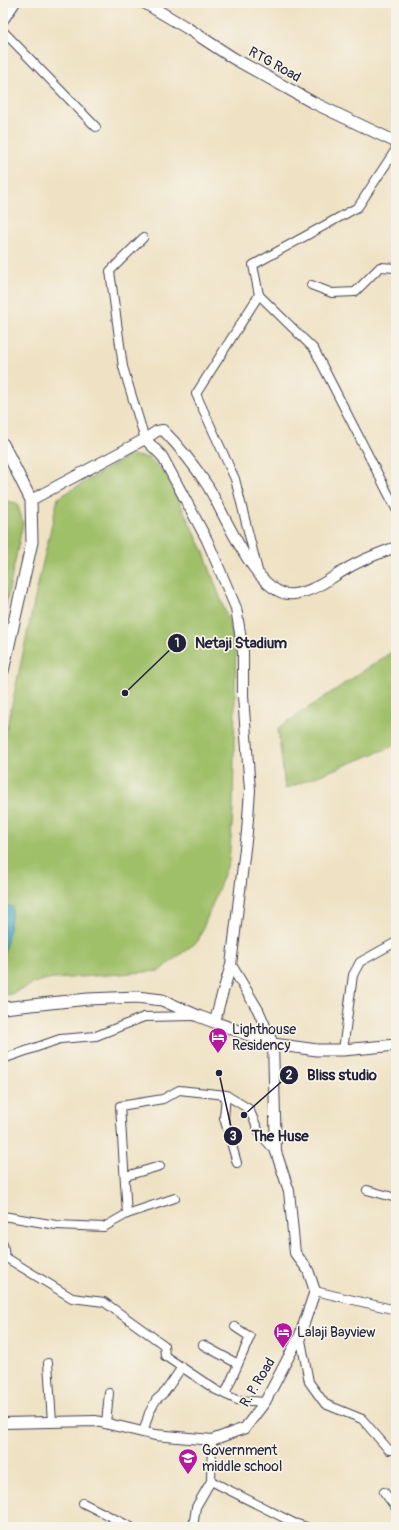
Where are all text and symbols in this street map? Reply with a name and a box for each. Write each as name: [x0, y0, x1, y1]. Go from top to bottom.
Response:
street label: RTG Road: [246, 43, 304, 86]
callout: Netaji Stadium: [167, 630, 295, 657]
text: Netaji Stadium: [195, 634, 287, 653]
text: 1: [175, 636, 179, 651]
place label: Lighthouse Residency: [232, 1021, 296, 1054]
hotel icon: Lighthouse Residency: [207, 1026, 229, 1054]
callout: Bliss studio: [279, 1061, 385, 1088]
text: Bliss studio: [307, 1066, 377, 1085]
text: 2: [286, 1068, 293, 1083]
callout: The Huse: [223, 1122, 316, 1149]
text: The Huse: [250, 1127, 309, 1146]
text: 3: [230, 1129, 237, 1144]
hotel icon: Lalaji Bayview: [272, 1321, 294, 1349]
place label: Lalaji Bayview: [297, 1324, 376, 1341]
street label: R. P. Road: [236, 1354, 279, 1410]
place label: Government middle school: [202, 1442, 282, 1475]
school or university icon: Government middle school: [177, 1447, 199, 1475]

